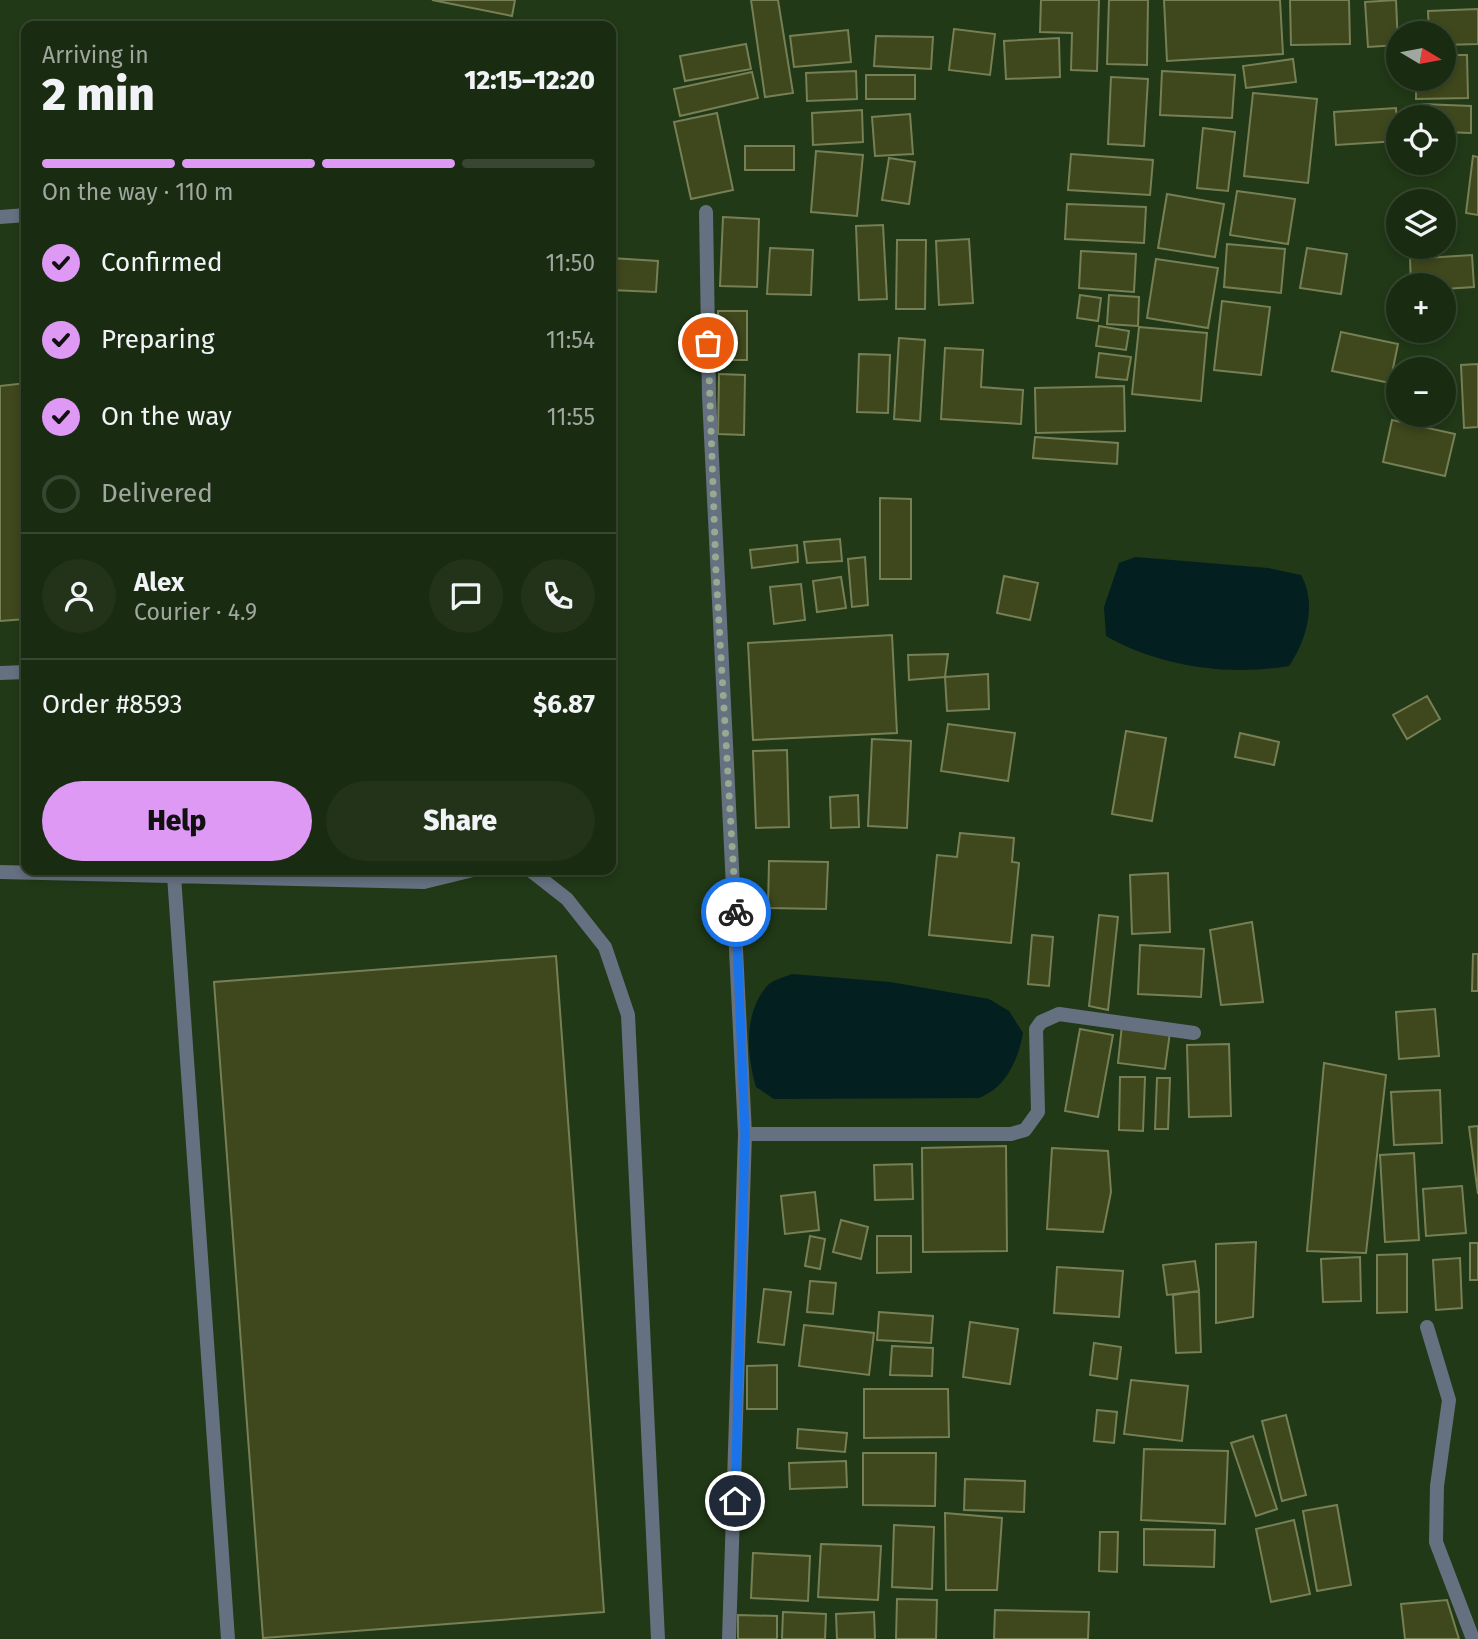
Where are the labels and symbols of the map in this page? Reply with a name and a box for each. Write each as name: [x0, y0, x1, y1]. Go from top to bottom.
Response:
north arrow: [1386, 21, 1456, 91]
pin: [678, 313, 738, 373]
courier: [701, 877, 771, 947]
pin: [705, 1471, 765, 1531]

